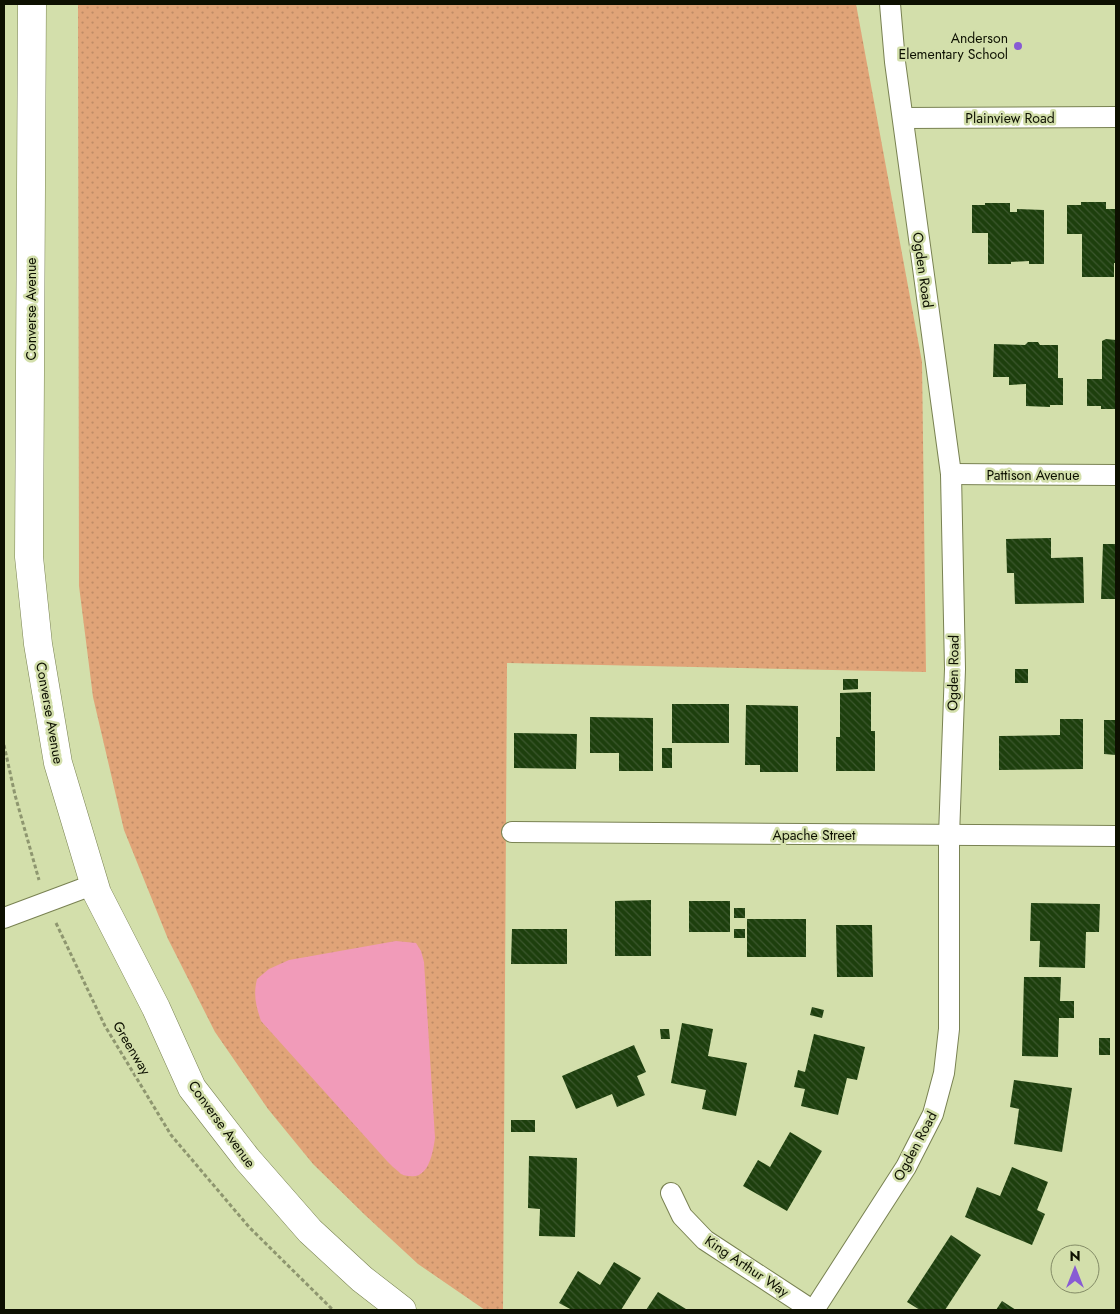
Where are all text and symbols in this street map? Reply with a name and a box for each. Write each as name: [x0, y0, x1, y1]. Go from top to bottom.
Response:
place label: Anderson Elementary School: [898, 28, 1008, 64]
marker: Anderson Elementary School: [1012, 40, 1024, 52]
street label: Plainview Road: [965, 108, 1055, 128]
street label: Ogden Road: [908, 231, 938, 309]
street label: Converse Avenue: [21, 257, 41, 361]
street label: Pattison Avenue: [987, 465, 1079, 485]
street label: Ogden Road: [942, 635, 964, 711]
street label: Converse Avenue: [31, 660, 69, 766]
street label: Apache Street: [773, 825, 856, 845]
street label: Greenway: [108, 1017, 156, 1079]
street label: Converse Avenue: [184, 1076, 260, 1172]
street label: Ogden Road: [888, 1108, 942, 1184]
street label: King Arthur Way: [701, 1230, 794, 1302]
north arrow: [1050, 1244, 1100, 1294]
text: N: [1069, 1246, 1081, 1266]

